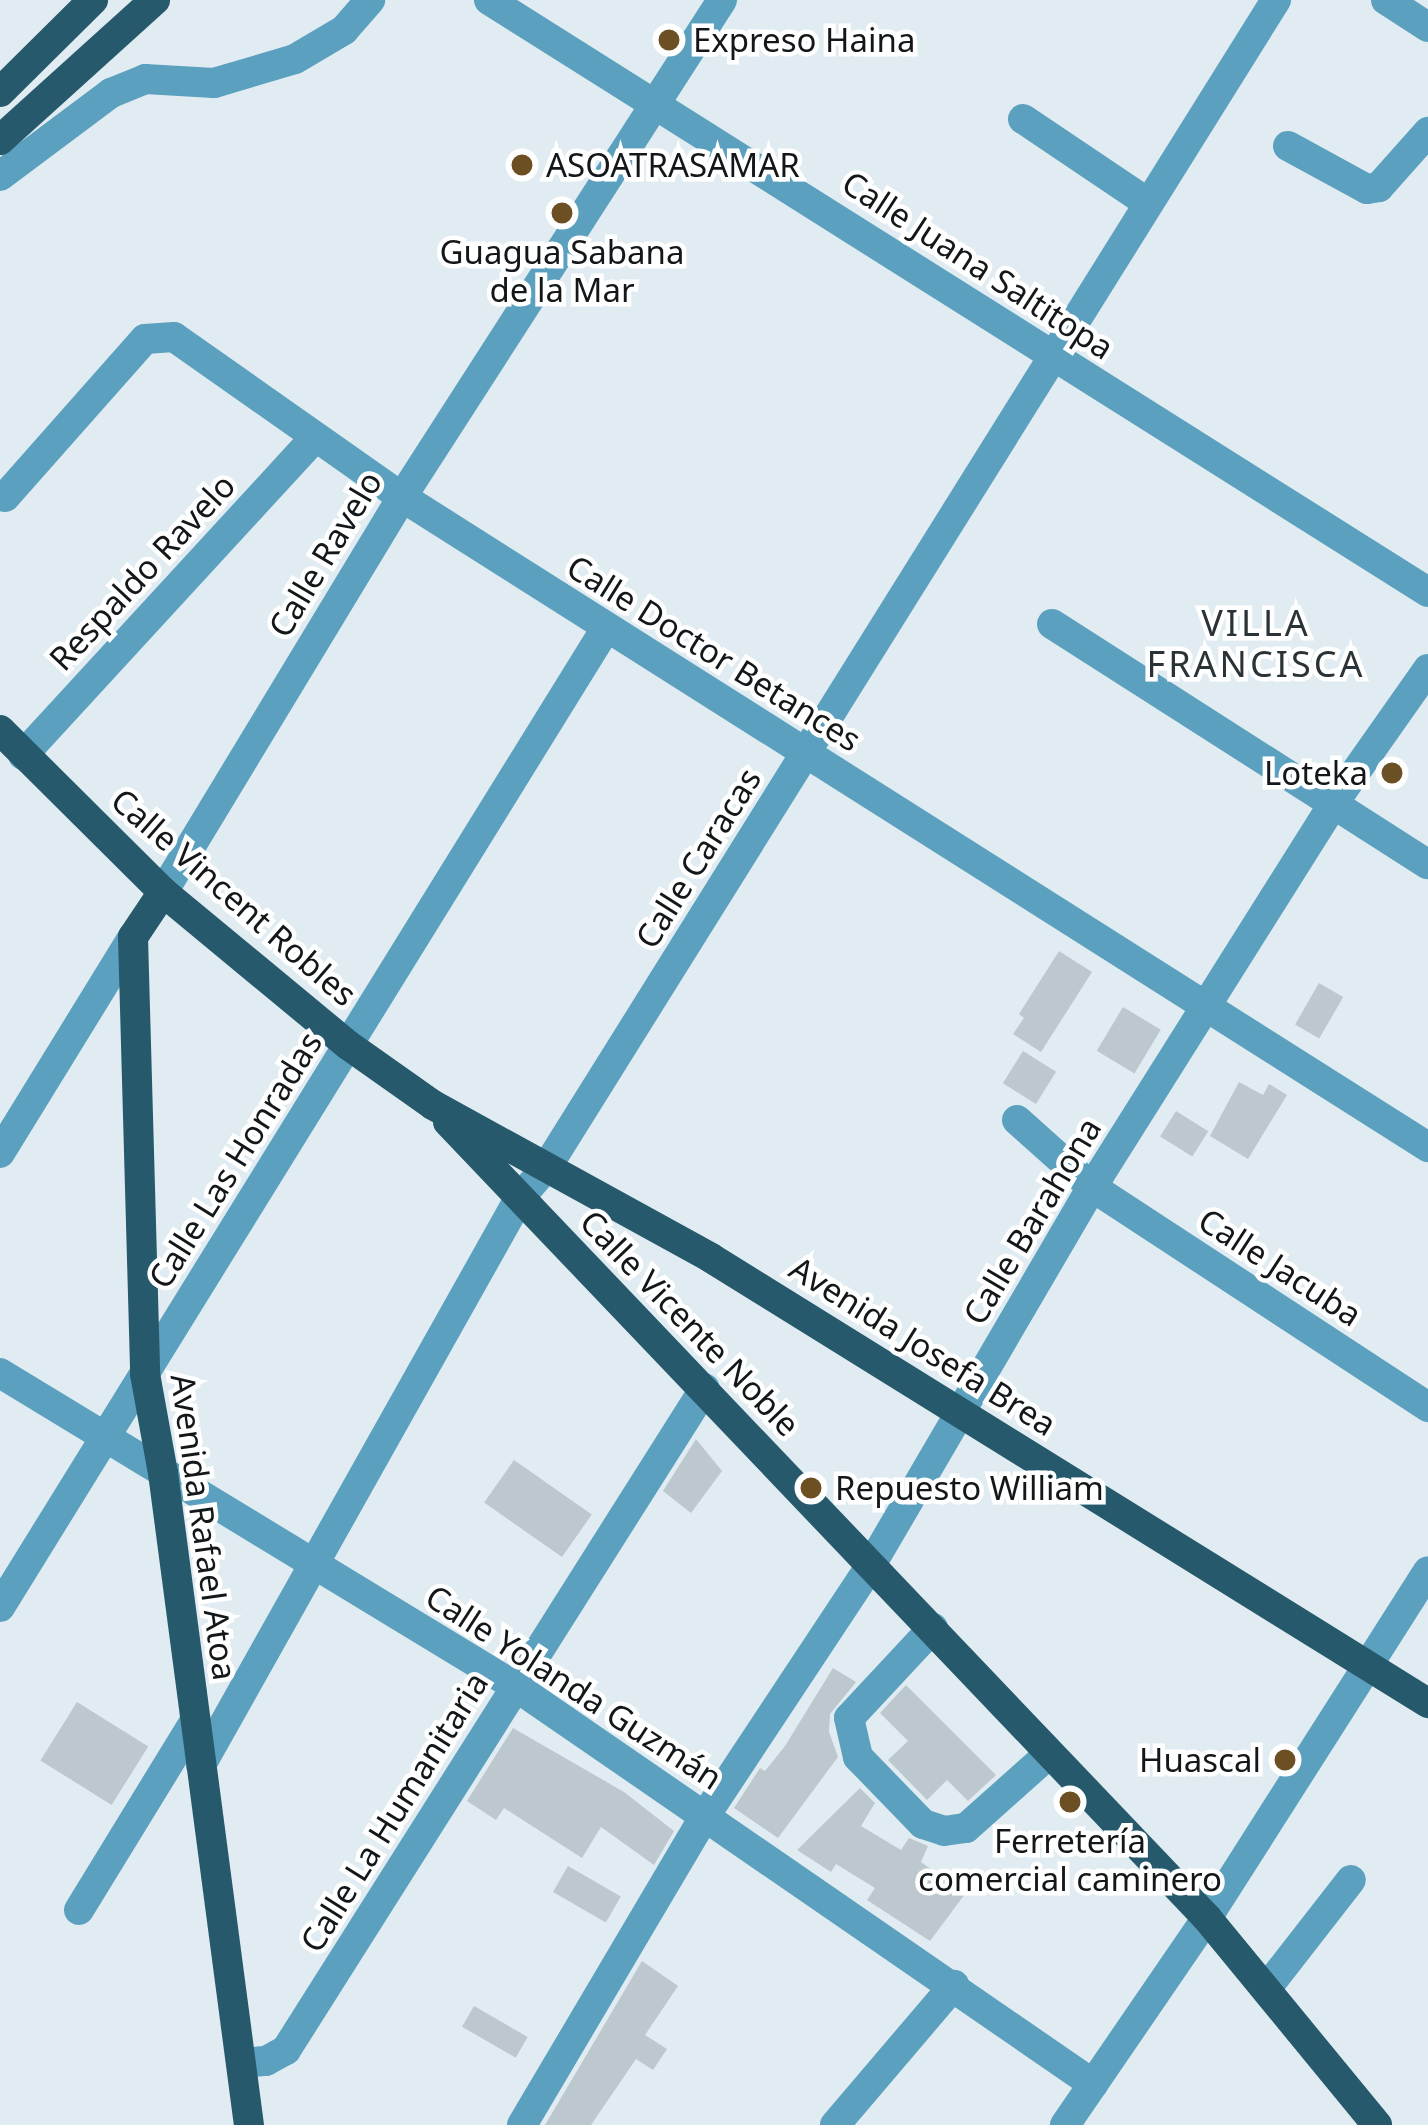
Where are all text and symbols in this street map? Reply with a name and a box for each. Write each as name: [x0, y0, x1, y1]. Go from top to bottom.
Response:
place label: Expreso Haina: [693, 20, 915, 60]
marker: Expreso Haina: [656, 27, 682, 53]
place label: ASOATRASAMAR: [546, 145, 800, 185]
marker: ASOATRASAMAR: [509, 152, 535, 178]
street label: Calle Juana Saltitopa: [835, 163, 1121, 367]
marker: Guagua Sabana de la Mar: [549, 200, 575, 226]
place label: Guagua Sabana de la Mar: [439, 232, 685, 310]
street label: Calle Ravelo: [260, 464, 390, 644]
street label: Respaldo Ravelo: [41, 466, 243, 678]
street label: Calle Doctor Betances: [560, 546, 868, 760]
district label: VILLA FRANCISCA: [1147, 600, 1365, 685]
place label: Loteka: [1264, 753, 1368, 793]
marker: Loteka: [1379, 760, 1405, 786]
street label: Calle Caracas: [627, 761, 769, 955]
street label: Calle Vincent Robles: [104, 780, 364, 1014]
street label: Calle Las Honradas: [140, 1025, 330, 1295]
street label: Calle Barahona: [955, 1110, 1109, 1332]
street label: Calle Jacuba: [1191, 1200, 1369, 1334]
street label: Calle Vicente Noble: [572, 1202, 808, 1444]
street label: Avenida Josefa Brea: [783, 1248, 1063, 1444]
street label: Avenida Rafael Atoa: [163, 1371, 245, 1683]
place label: Repuesto William: [835, 1468, 1104, 1508]
marker: Repuesto William: [798, 1475, 824, 1501]
street label: Calle Yolanda Guzmán: [419, 1576, 729, 1798]
street label: Calle La Humanitaria: [292, 1665, 496, 1959]
place label: Huascal: [1139, 1740, 1261, 1780]
marker: Huascal: [1272, 1747, 1298, 1773]
marker: Ferretería comercial caminero: [1057, 1789, 1083, 1815]
place label: Ferretería comercial caminero: [918, 1821, 1222, 1899]

